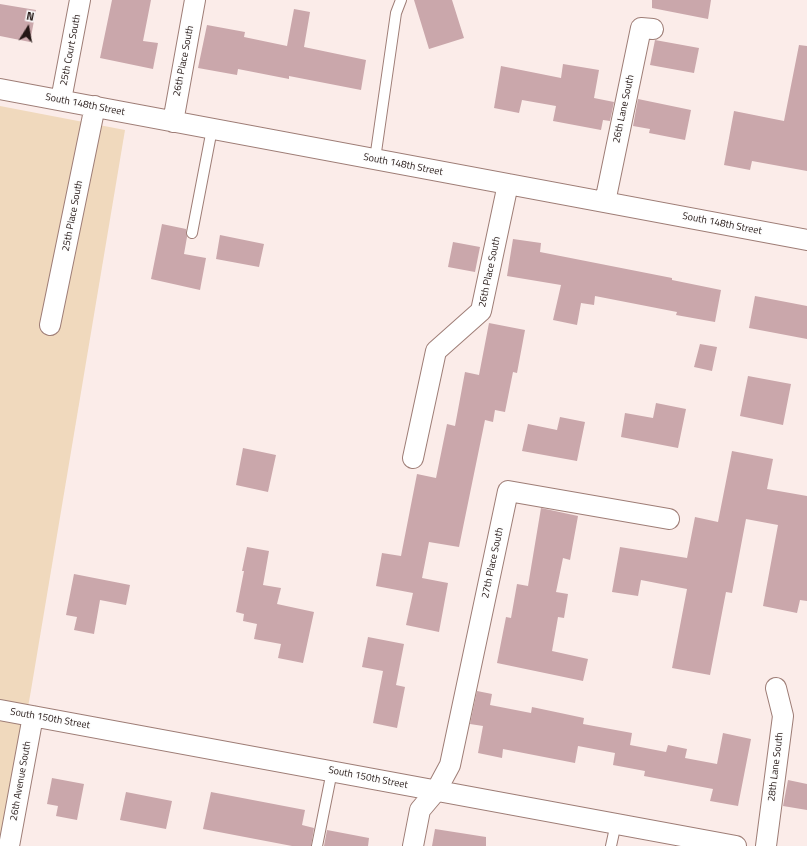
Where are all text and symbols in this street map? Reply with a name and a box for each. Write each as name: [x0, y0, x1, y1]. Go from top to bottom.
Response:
north arrow: [8, 8, 48, 48]
text: N: [25, 8, 36, 25]
street label: 25th Court South: [58, 13, 84, 87]
street label: 26th Place South: [171, 25, 197, 97]
street label: 26th Lane South: [611, 74, 637, 144]
street label: South 148th Street: [44, 91, 126, 119]
street label: South 148th Street: [362, 151, 444, 179]
street label: 25th Place South: [60, 180, 86, 252]
street label: South 148th Street: [681, 210, 763, 238]
street label: 26th Place South: [477, 236, 503, 308]
street label: 27th Place South: [480, 527, 506, 599]
street label: South 150th Street: [9, 706, 91, 732]
street label: 28th Lane South: [766, 732, 786, 802]
street label: 26th Avenue South: [8, 740, 34, 822]
street label: South 150th Street: [327, 764, 409, 792]

